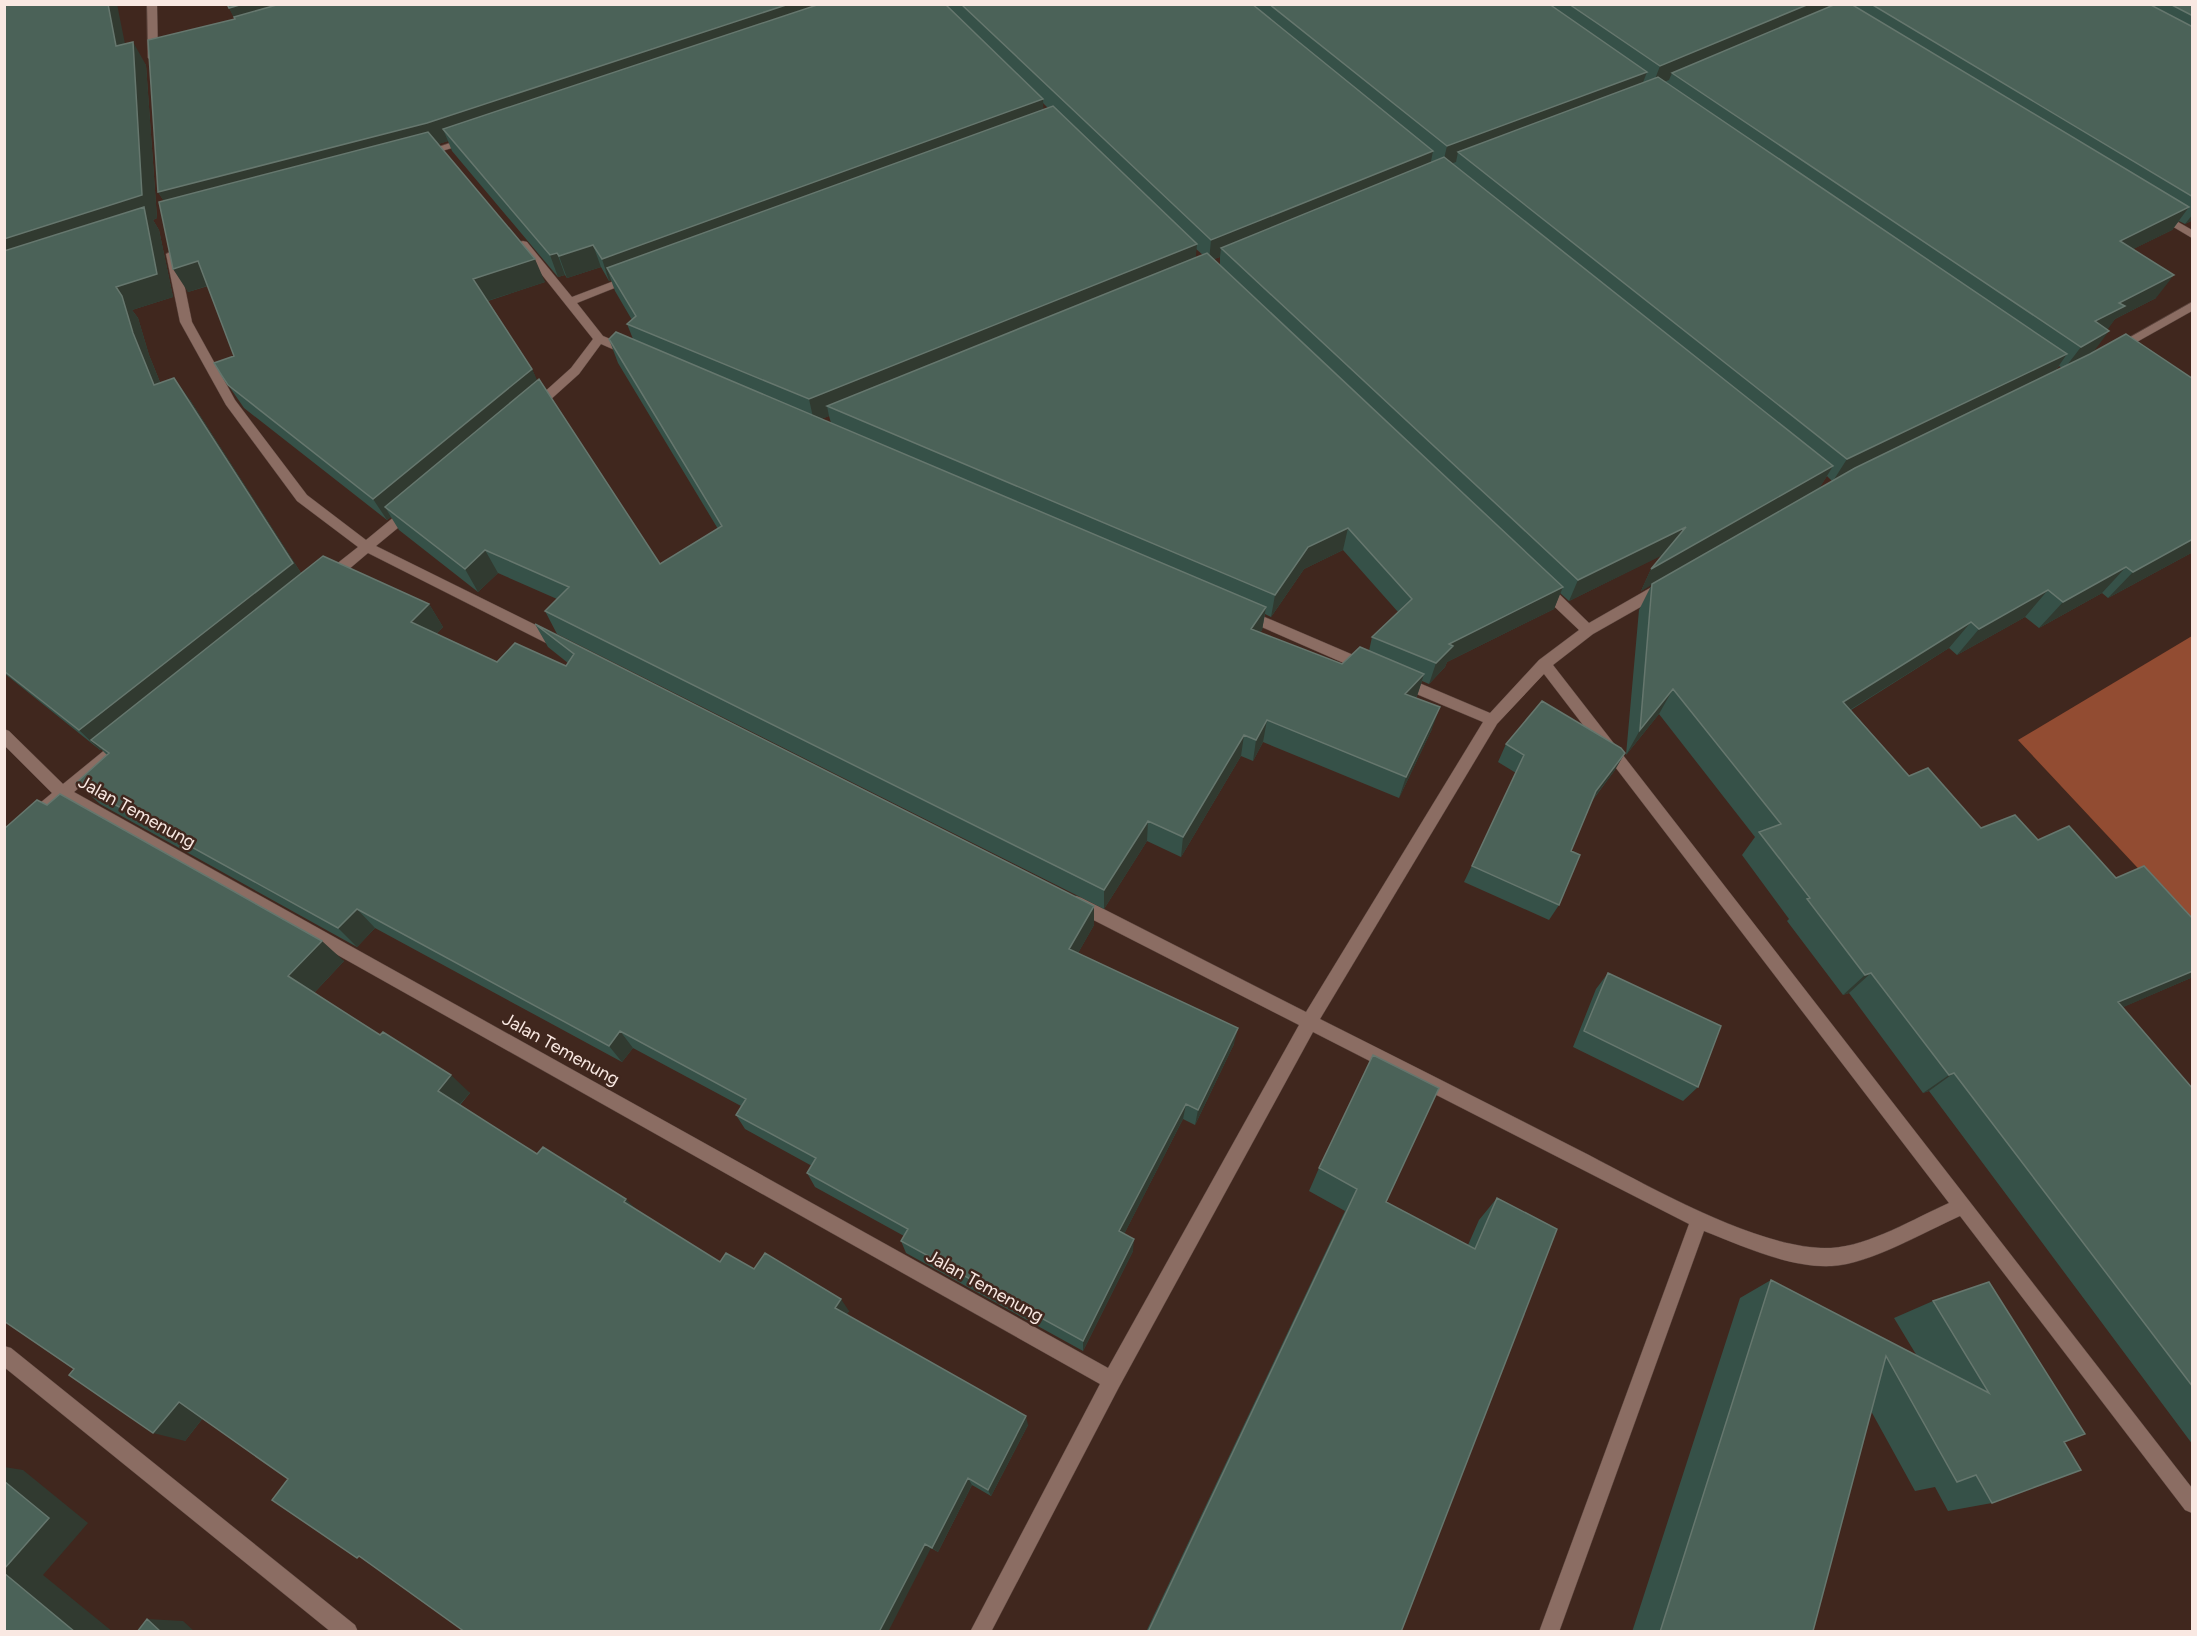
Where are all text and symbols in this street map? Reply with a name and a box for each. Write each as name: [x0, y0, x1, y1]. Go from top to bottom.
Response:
street label: Jalan Temenung: [75, 771, 199, 853]
street label: Jalan Temenung: [499, 1008, 623, 1090]
street label: Jalan Temenung: [923, 1245, 1047, 1327]

